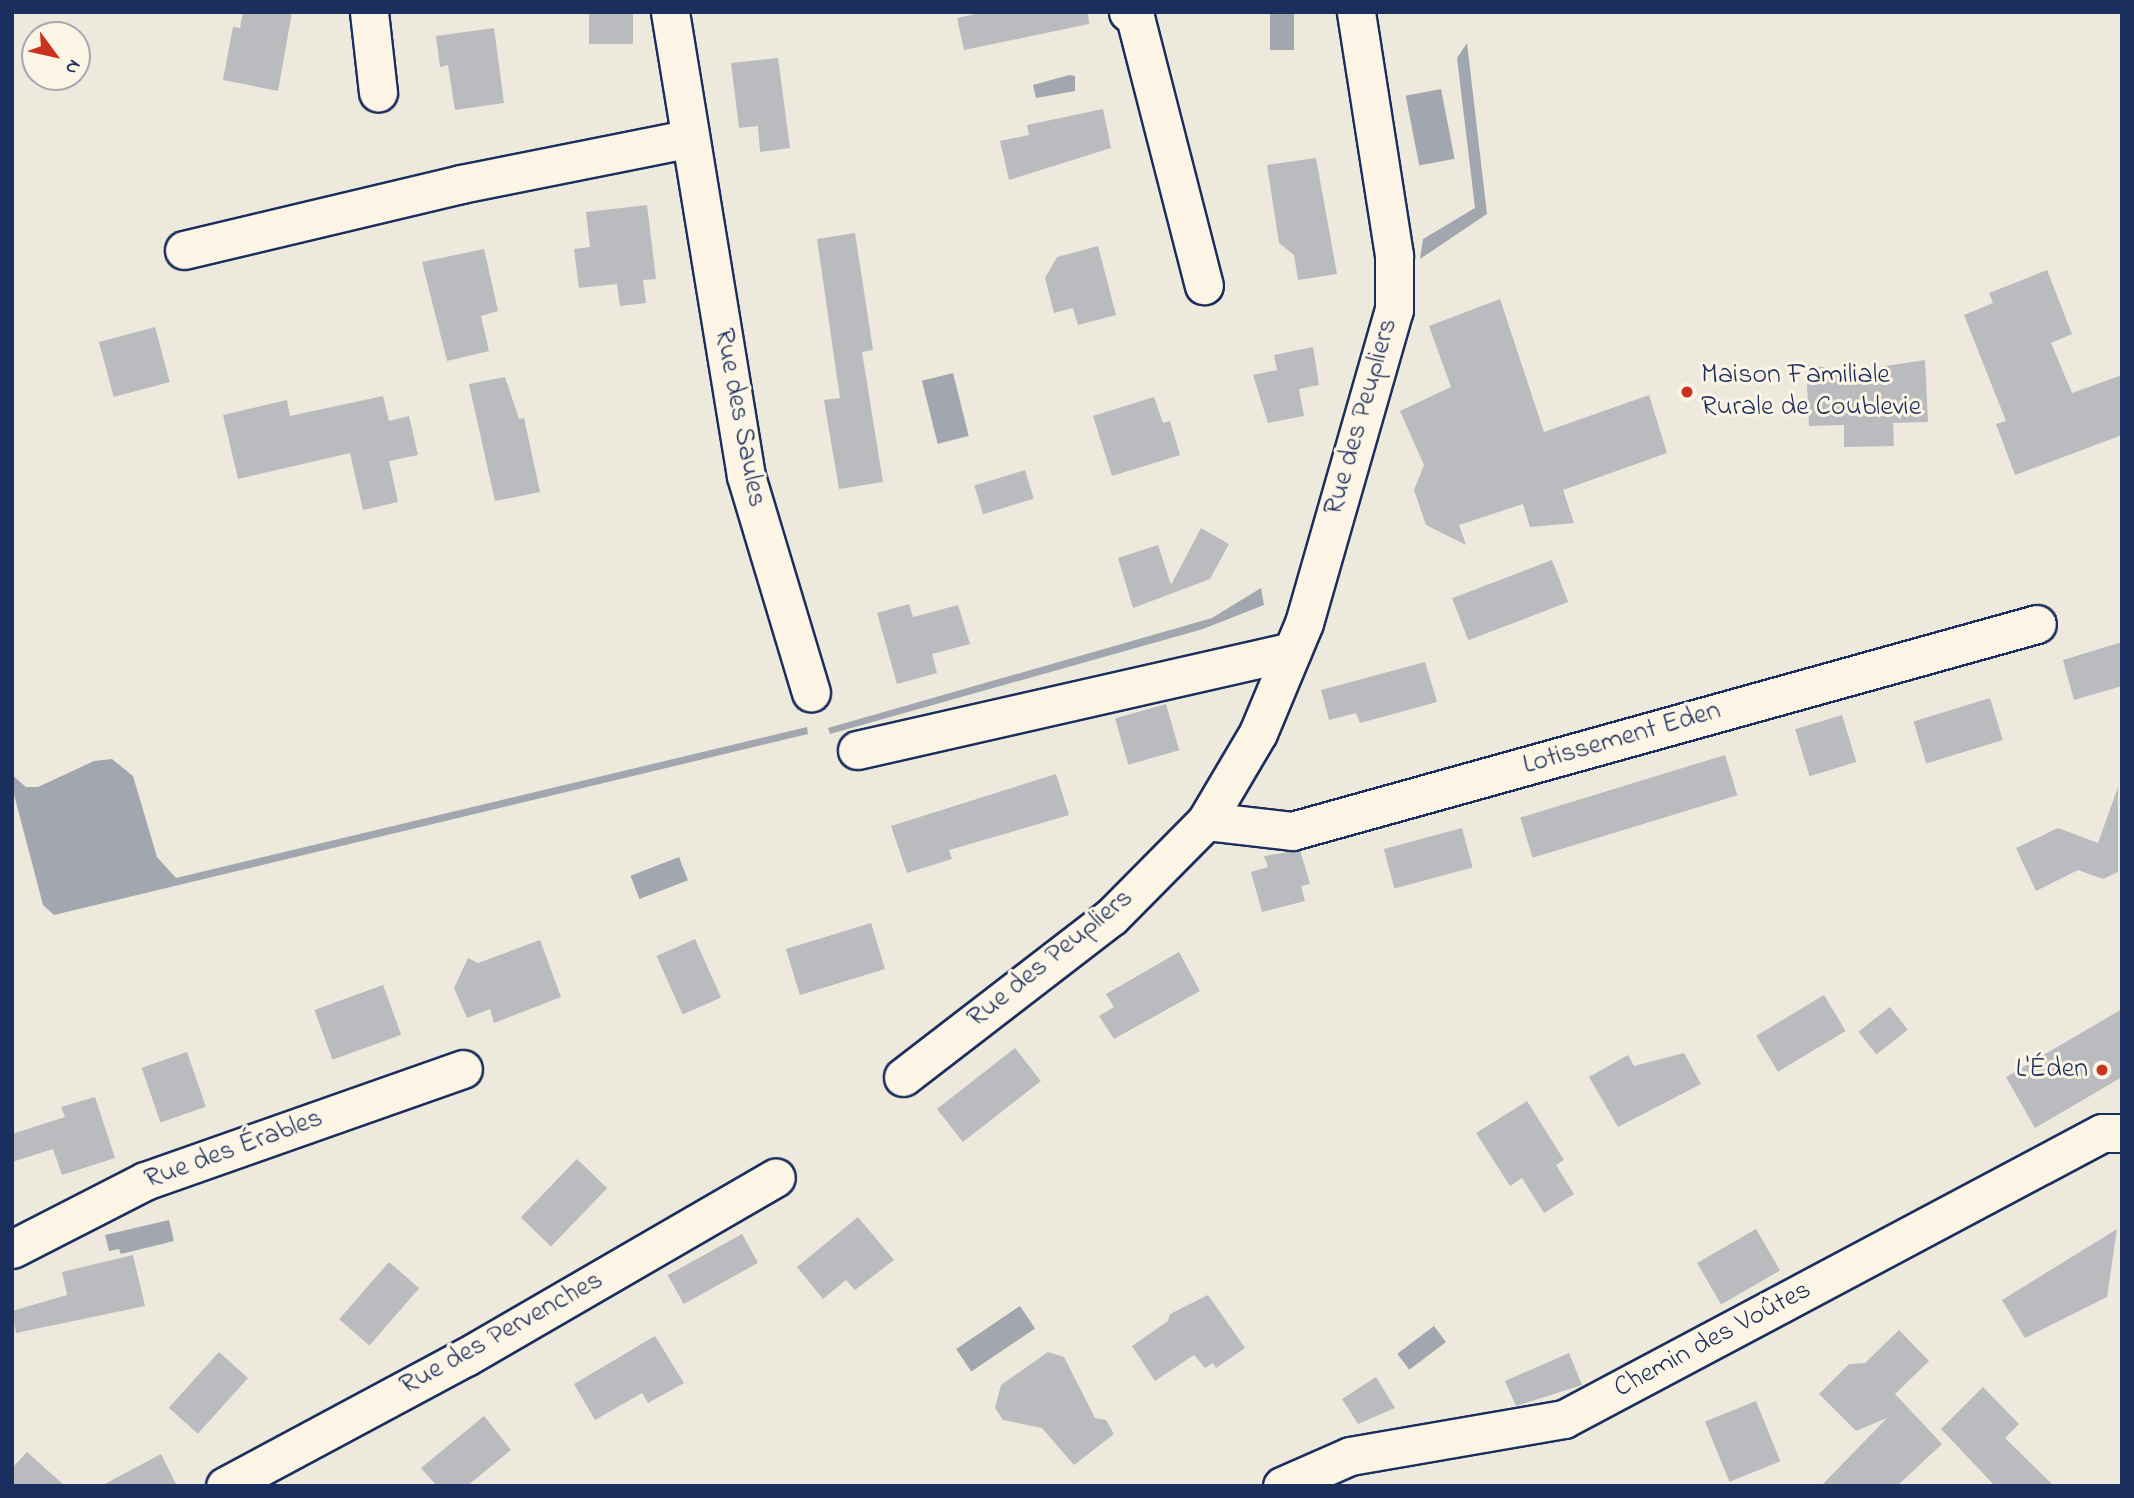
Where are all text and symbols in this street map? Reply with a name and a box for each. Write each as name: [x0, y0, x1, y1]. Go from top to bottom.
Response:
north arrow: [21, 21, 91, 91]
text: N: [58, 54, 87, 79]
street label: Rue des Peupliers: [1318, 315, 1406, 519]
street label: Rue des Saules: [705, 326, 773, 510]
place label: Maison Familiale Rurale de Coublevie: [1701, 359, 1921, 425]
marker: Maison Familiale Rurale de Coublevie: [1679, 384, 1695, 400]
street label: Lotissement Eden: [1519, 695, 1725, 783]
street label: Rue des Peupliers: [962, 882, 1140, 1036]
place label: L'Éden: [2016, 1053, 2088, 1087]
marker: L'Éden: [2094, 1062, 2110, 1078]
street label: Rue des Érables: [141, 1102, 327, 1198]
street label: Rue des Pervenches: [395, 1264, 609, 1404]
street label: Chemin des Voûtes: [1609, 1274, 1817, 1406]

